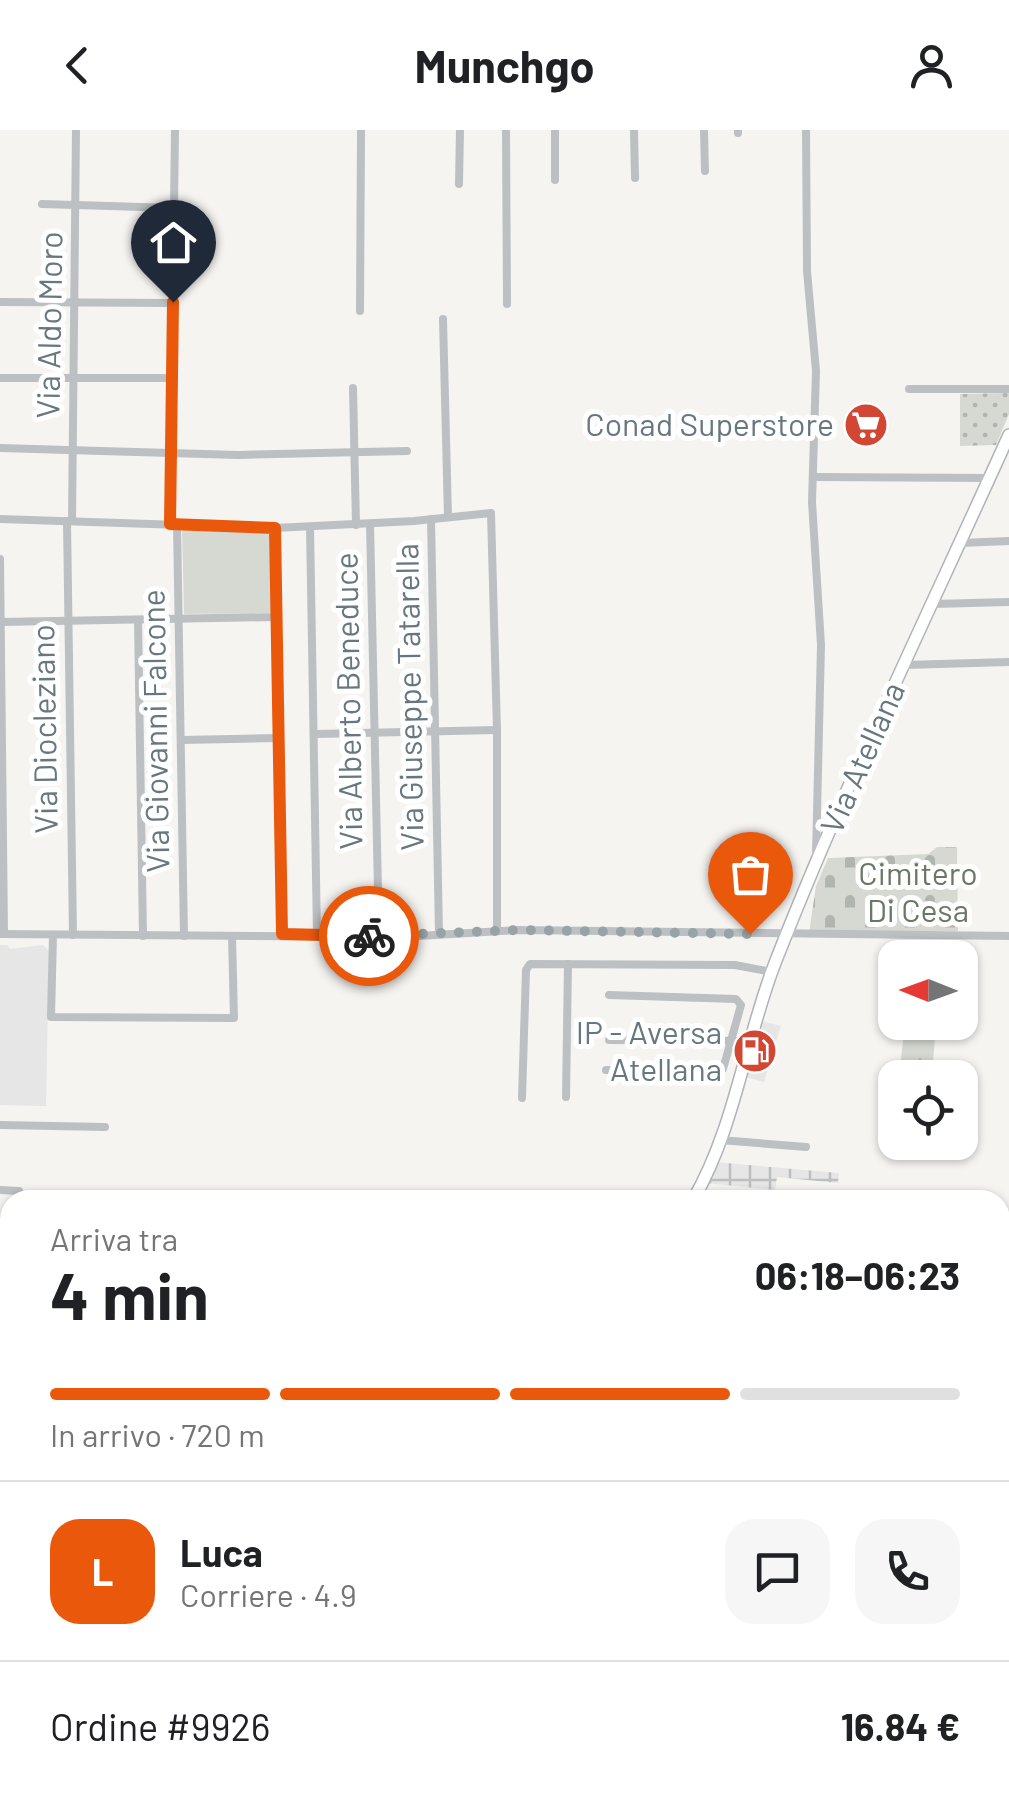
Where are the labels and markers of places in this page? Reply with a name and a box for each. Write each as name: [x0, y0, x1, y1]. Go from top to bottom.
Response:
pin: [131, 200, 216, 303]
supermarket icon: Conad Superstore: [843, 402, 889, 448]
place label: Conad Superstore: [585, 404, 834, 442]
pin: [708, 832, 793, 935]
place label: IP - Aversa Atellana: [576, 1012, 722, 1087]
fuel station icon: IP - Aversa Atellana: [732, 1028, 778, 1074]

